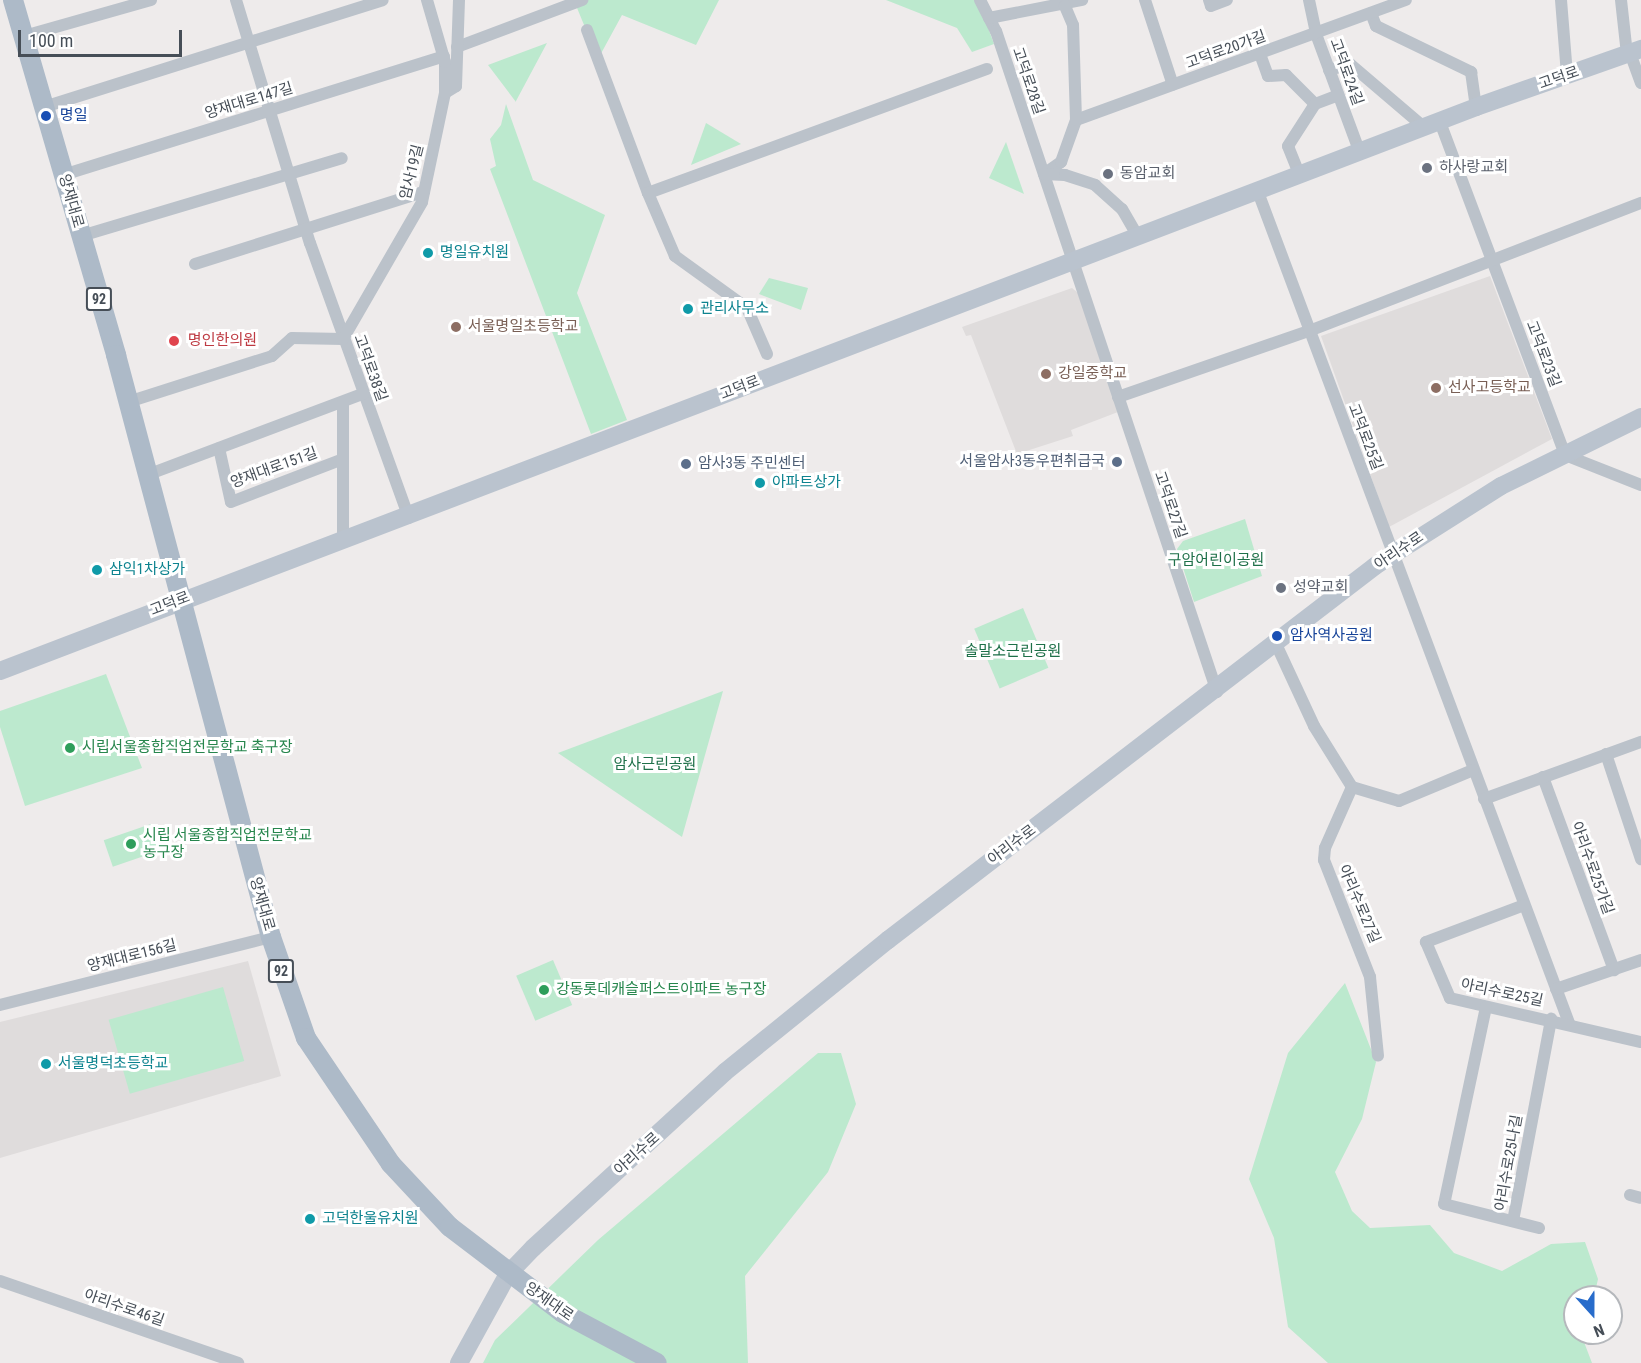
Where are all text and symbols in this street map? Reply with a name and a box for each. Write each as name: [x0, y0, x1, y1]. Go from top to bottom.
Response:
scale bar: [21, 18, 184, 56]
street label: 고덕로20가길: [1184, 27, 1268, 73]
text: 100 m: [29, 30, 73, 51]
street label: 고덕로24길: [1326, 36, 1366, 108]
street label: 고덕로28길: [1008, 45, 1048, 117]
street label: 고덕로: [1536, 63, 1582, 93]
street label: 양재대로147길: [203, 79, 295, 123]
marker: 명일: [37, 107, 55, 125]
place label: 명일: [60, 107, 88, 125]
street label: 암사19길: [396, 143, 428, 201]
place label: 하사랑교회: [1439, 159, 1508, 177]
marker: 하사랑교회: [1420, 161, 1434, 175]
place label: 동암교회: [1120, 165, 1175, 183]
marker: 동암교회: [1101, 167, 1115, 181]
street label: 양재대로: [55, 172, 87, 230]
place label: 명일유치원: [440, 244, 509, 262]
marker: 명일유치원: [421, 246, 435, 260]
road number: 92: [86, 288, 112, 310]
place label: 관리사무소: [700, 300, 769, 318]
marker: 관리사무소: [681, 302, 695, 316]
place label: 서울명일초등학교: [468, 318, 578, 336]
street label: 고덕로23길: [1522, 318, 1564, 390]
marker: 서울명일초등학교: [449, 320, 463, 334]
marker: 명인한의원: [165, 332, 183, 350]
place label: 명인한의원: [188, 332, 257, 350]
street label: 고덕로38길: [350, 332, 390, 404]
place label: 강일중학교: [1058, 365, 1127, 383]
marker: 강일중학교: [1039, 367, 1053, 381]
street label: 고덕로: [717, 372, 763, 404]
place label: 선사고등학교: [1448, 379, 1531, 397]
marker: 선사고등학교: [1429, 381, 1443, 395]
street label: 고덕로25길: [1344, 401, 1386, 473]
street label: 양재대로151길: [228, 444, 320, 492]
place label: 서울암사3동우편취급국: [960, 453, 1105, 471]
place label: 암사3동 주민센터: [698, 455, 805, 473]
marker: 서울암사3동우편취급국: [1110, 455, 1124, 469]
marker: 암사3동 주민센터: [679, 457, 693, 471]
street label: 고덕로27길: [1150, 469, 1190, 541]
place label: 아파트상가: [772, 474, 841, 492]
marker: 아파트상가: [753, 476, 767, 490]
street label: 아리수로: [1371, 528, 1427, 574]
park label: 구암어린이공원: [1168, 552, 1264, 570]
place label: 삼익1차상가: [109, 561, 185, 579]
marker: 삼익1차상가: [90, 563, 104, 577]
place label: 성약교회: [1293, 579, 1348, 597]
marker: 성약교회: [1274, 581, 1288, 595]
street label: 고덕로: [147, 588, 193, 620]
marker: 암사역사공원: [1268, 627, 1286, 645]
place label: 암사역사공원: [1290, 627, 1373, 645]
park label: 솔말소근린공원: [965, 643, 1061, 661]
place label: 시립서울종합직업전문학교 축구장: [82, 739, 292, 757]
marker: 시립서울종합직업전문학교 축구장: [63, 741, 77, 755]
park label: 암사근린공원: [614, 756, 696, 774]
street label: 아리수로25가길: [1567, 819, 1617, 917]
street label: 아리수로: [985, 821, 1039, 869]
place label: 시립 서울종합직업전문학교 농구장: [143, 826, 312, 861]
marker: 시립 서울종합직업전문학교 농구장: [124, 837, 138, 851]
street label: 아리수로27길: [1334, 862, 1384, 946]
street label: 양재대로: [246, 875, 278, 933]
street label: 양재대로156길: [86, 936, 178, 976]
road number: 92: [268, 960, 294, 982]
street label: 아리수로25길: [1459, 975, 1545, 1011]
place label: 강동롯데캐슬퍼스트아파트 농구장: [556, 981, 766, 999]
marker: 강동롯데캐슬퍼스트아파트 농구장: [537, 983, 551, 997]
place label: 서울명덕초등학교: [58, 1055, 168, 1073]
marker: 서울명덕초등학교: [39, 1057, 53, 1071]
street label: 아리수로25나길: [1492, 1113, 1526, 1213]
street label: 아리수로: [610, 1129, 664, 1179]
place label: 고덕한울유치원: [322, 1210, 419, 1228]
marker: 고덕한울유치원: [303, 1212, 317, 1226]
street label: 양재대로: [521, 1279, 577, 1325]
north arrow: [1563, 1285, 1623, 1345]
street label: 아리수로46길: [81, 1286, 167, 1330]
text: N: [1591, 1320, 1607, 1341]

